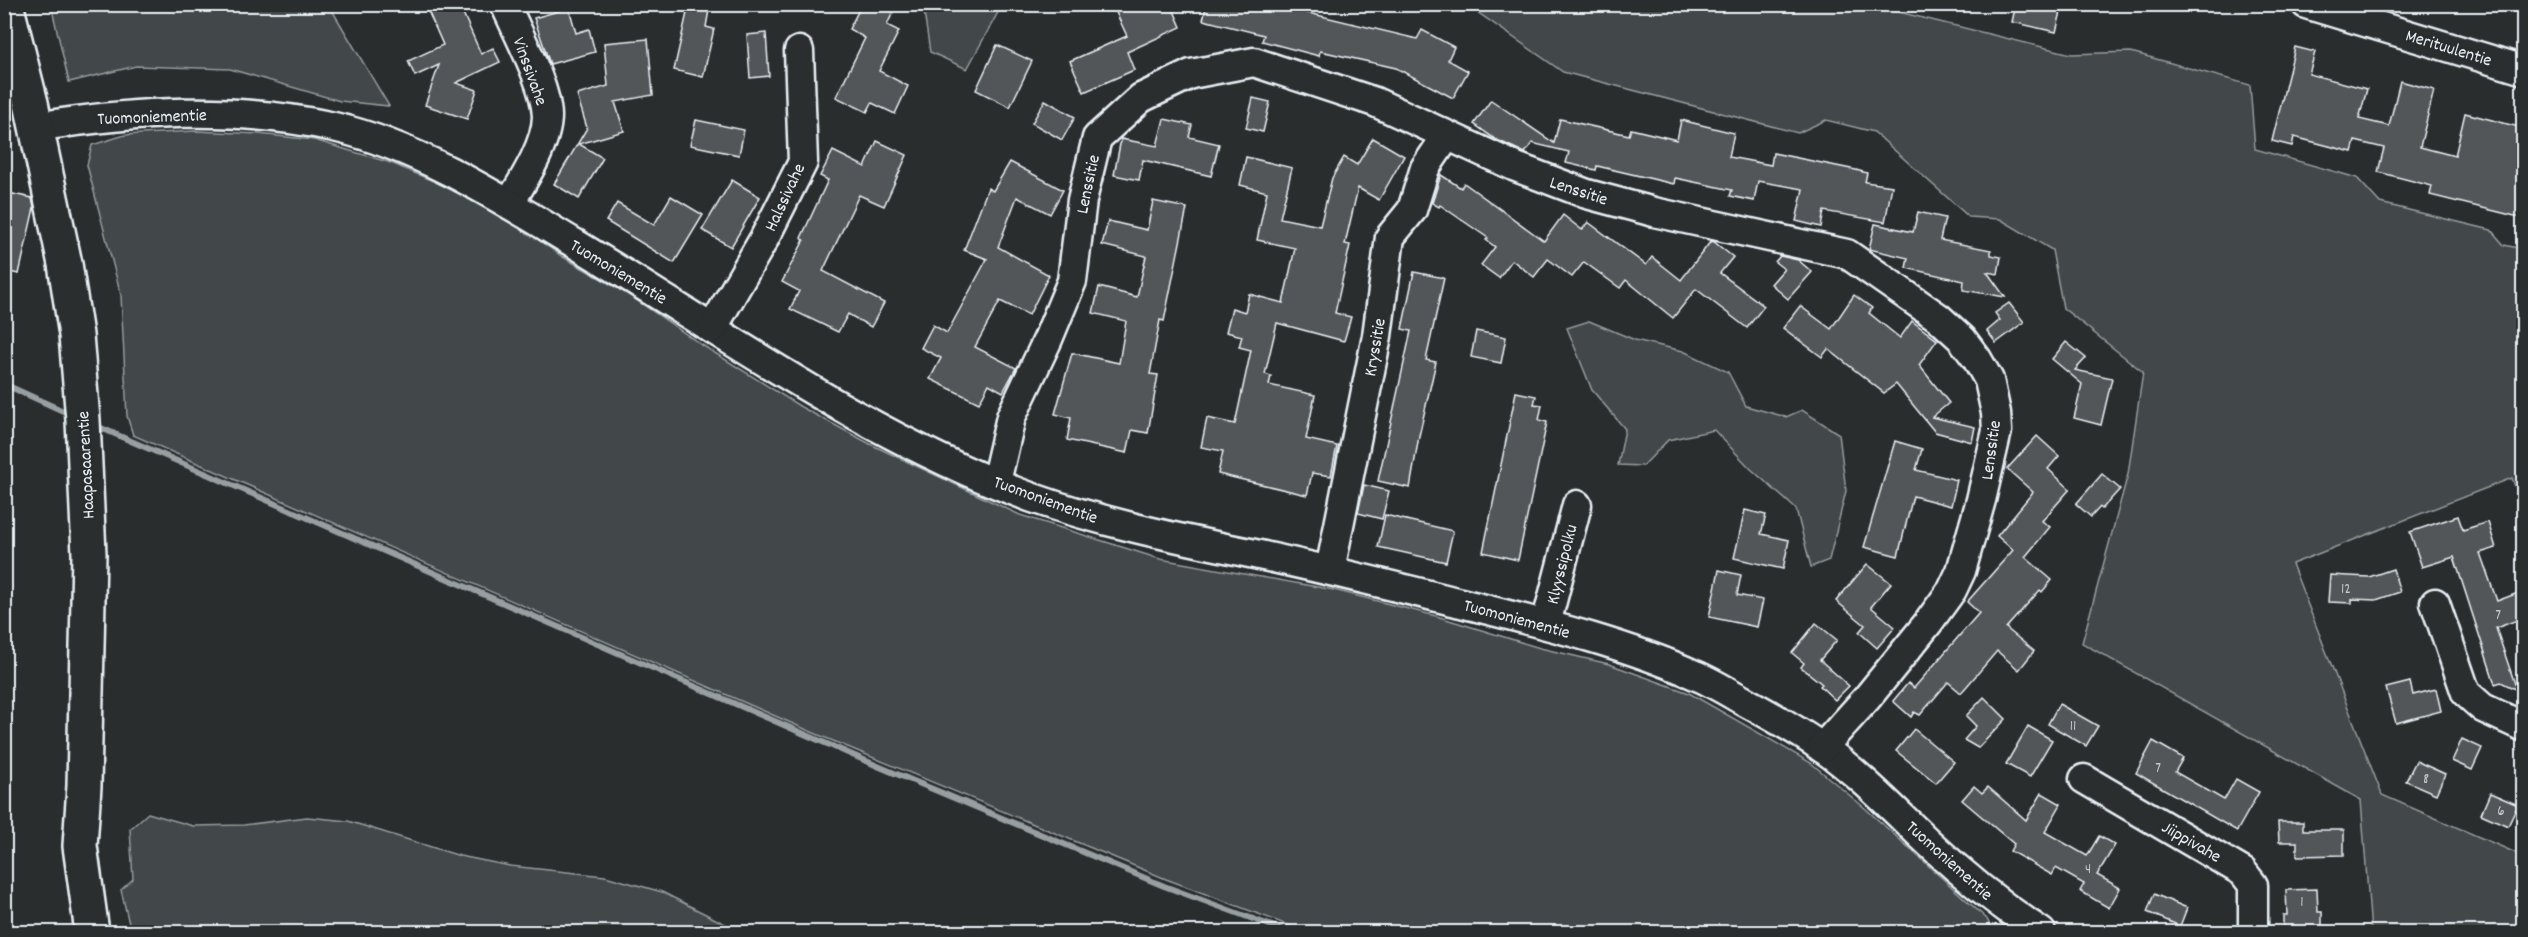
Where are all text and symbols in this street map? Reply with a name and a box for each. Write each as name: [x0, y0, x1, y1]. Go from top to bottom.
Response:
street label: Merituulentie: [2402, 24, 2495, 74]
street label: Vinssivahe: [505, 34, 553, 109]
street label: Tuomoniementie: [97, 104, 207, 133]
street label: Lenssitie: [1071, 153, 1108, 216]
street label: Halssivahe: [760, 160, 813, 236]
street label: Lenssitie: [1546, 171, 1611, 214]
street label: Tuomoniementie: [564, 234, 671, 312]
street label: Kryssitie: [1359, 316, 1394, 378]
street label: Haapasaarentie: [72, 410, 103, 519]
street label: Lenssitie: [1976, 419, 2009, 482]
street label: Tuomoniementie: [989, 471, 1101, 532]
street label: Klyyssipolku: [1541, 522, 1585, 607]
house number: 12: [2341, 579, 2351, 601]
street label: Tuomoniementie: [1460, 594, 1572, 647]
house number: 7: [2495, 605, 2501, 627]
house number: 11: [2070, 716, 2076, 738]
house number: 7: [2155, 758, 2161, 780]
house number: 8: [2423, 769, 2429, 791]
house number: 6: [2497, 801, 2505, 823]
street label: Tuomoniementie: [1899, 816, 1997, 908]
street label: Jiippivahe: [2156, 816, 2225, 870]
house number: 4: [2085, 859, 2091, 881]
house number: 1: [2300, 892, 2304, 914]

